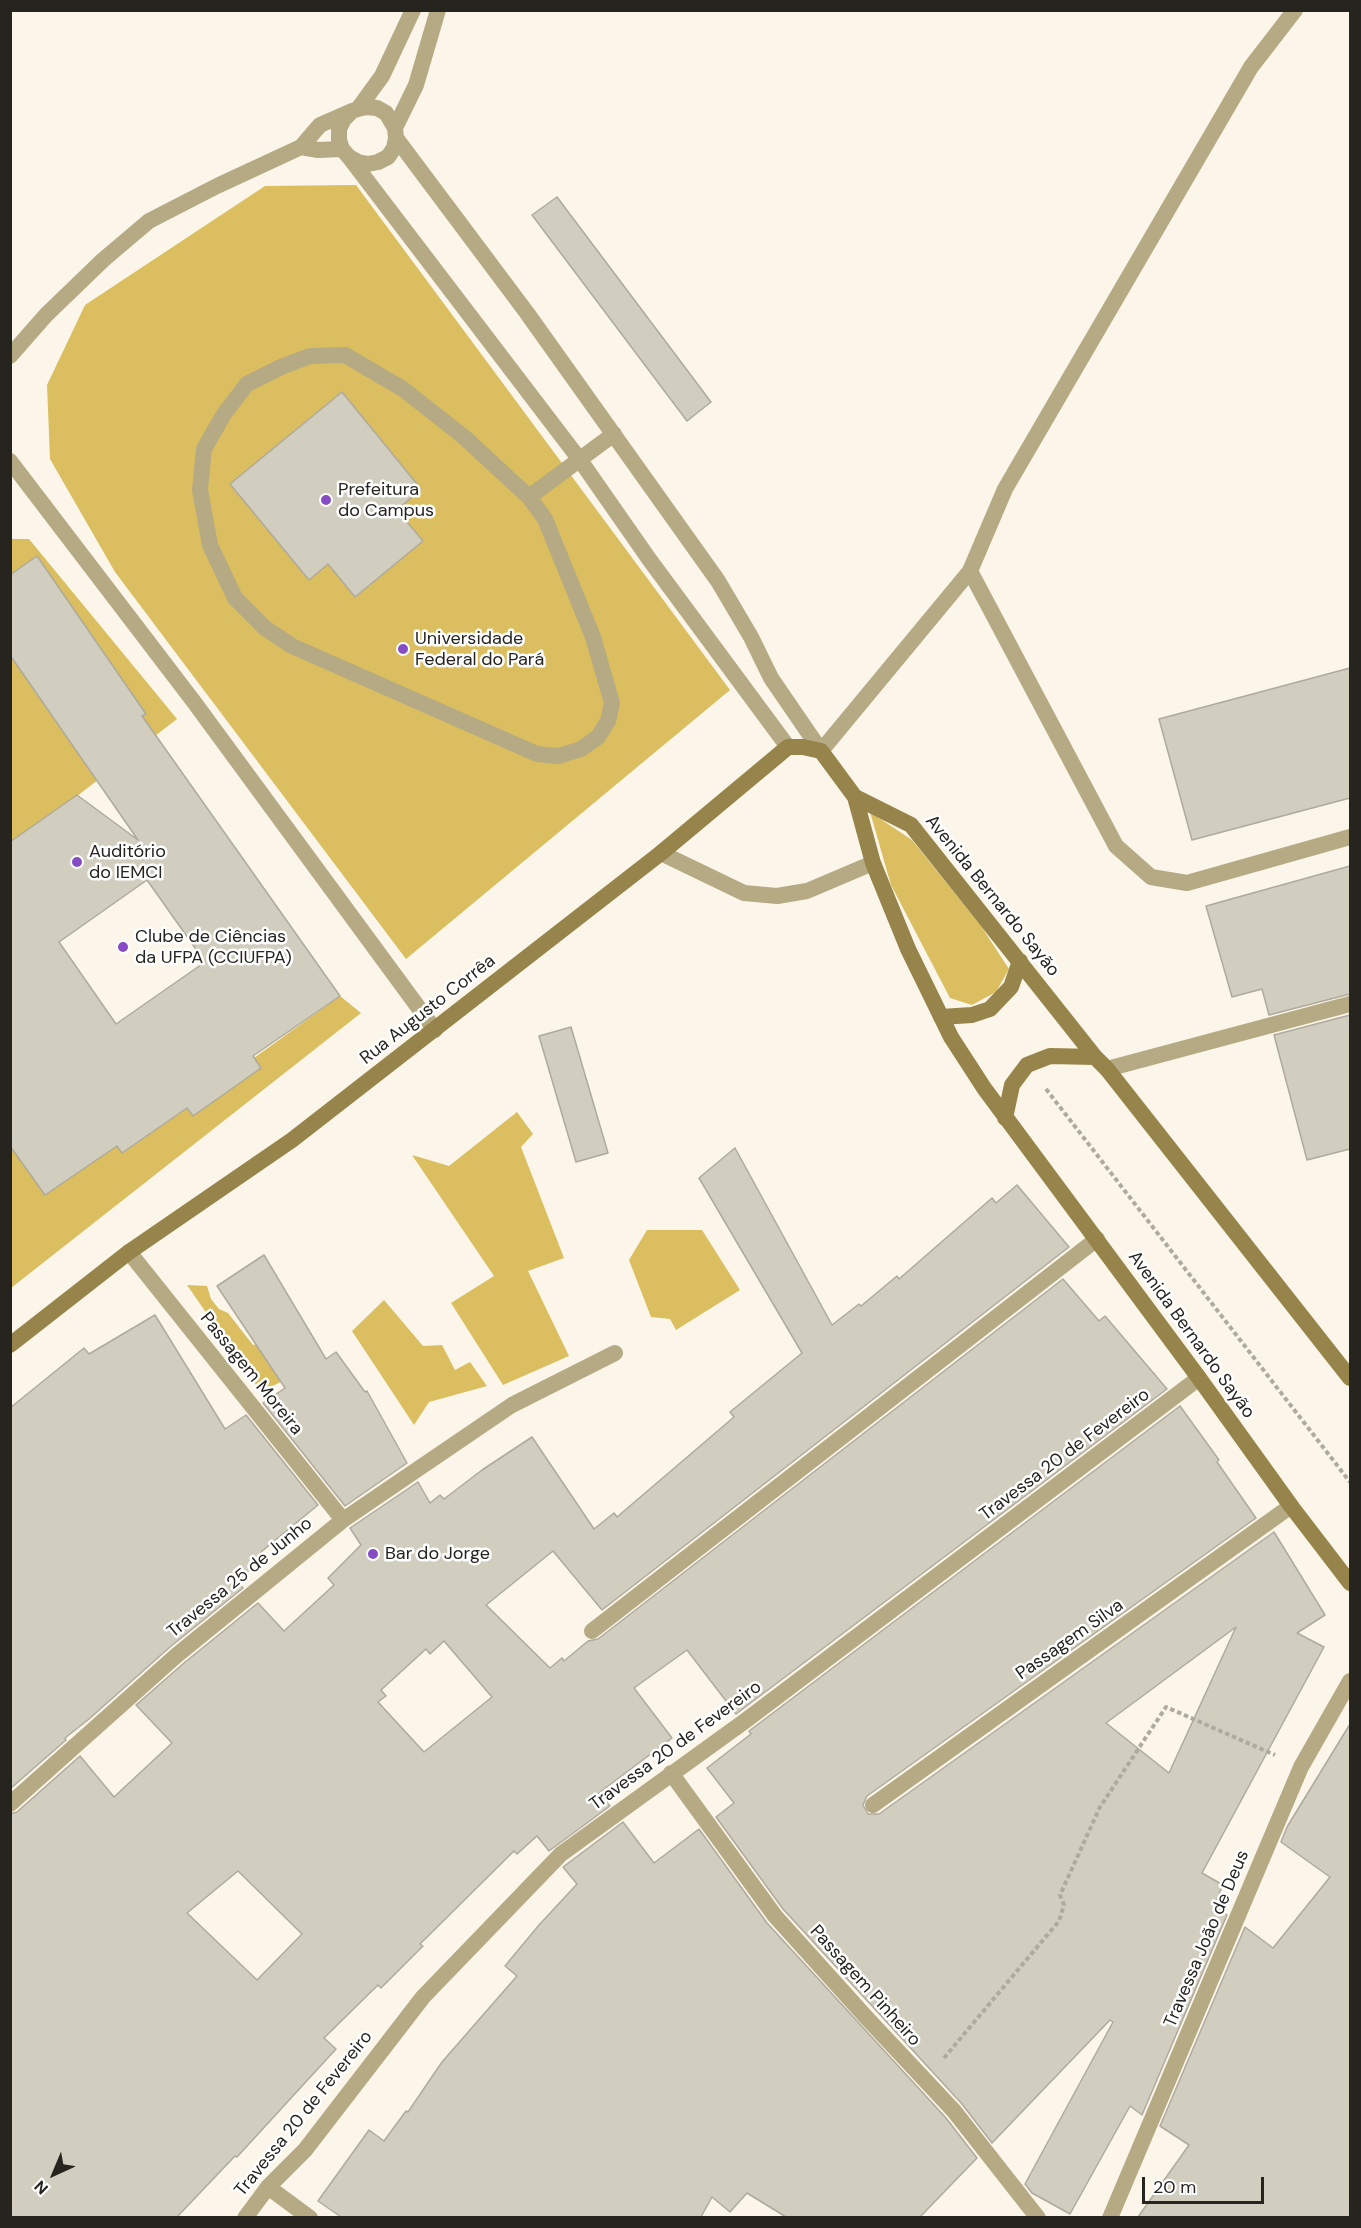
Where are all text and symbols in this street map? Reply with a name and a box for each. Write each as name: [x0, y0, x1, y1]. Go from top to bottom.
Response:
place label: Prefeitura do Campus: [338, 479, 434, 522]
marker: Prefeitura do Campus: [319, 493, 333, 507]
place label: Universidade Federal do Pará: [415, 628, 544, 670]
marker: Universidade Federal do Pará: [396, 642, 410, 656]
street label: Avenida Bernardo Sayão: [920, 811, 1064, 981]
place label: Auditório do IEMCI: [89, 841, 166, 884]
marker: Auditório do IEMCI: [70, 855, 84, 869]
place label: Clube de Ciências da UFPA (CCIUFPA): [135, 926, 292, 968]
marker: Clube de Ciências da UFPA (CCIUFPA): [116, 940, 130, 954]
street label: Rua Augusto Corrêa: [356, 951, 500, 1069]
street label: Avenida Bernardo Sayão: [1123, 1247, 1259, 1423]
street label: Passagem Moreira: [195, 1308, 307, 1440]
street label: Travessa 20 de Fevereiro: [976, 1384, 1154, 1526]
street label: Travessa 25 de Junho: [163, 1513, 317, 1643]
place label: Bar do Jorge: [385, 1543, 490, 1565]
marker: Bar do Jorge: [366, 1547, 380, 1561]
street label: Passagem Silva: [1012, 1595, 1128, 1685]
street label: Travessa 20 de Fevereiro: [586, 1676, 766, 1816]
street label: Travessa João de Deus: [1160, 1847, 1254, 2031]
street label: Passagem Pinheiro: [805, 1921, 925, 2051]
street label: Travessa 20 de Fevereiro: [231, 2027, 377, 2201]
north arrow: [24, 2144, 84, 2204]
scale bar: [1145, 2165, 1266, 2203]
text: 20 m: [1153, 2175, 1196, 2199]
text: N: [30, 2176, 53, 2199]

